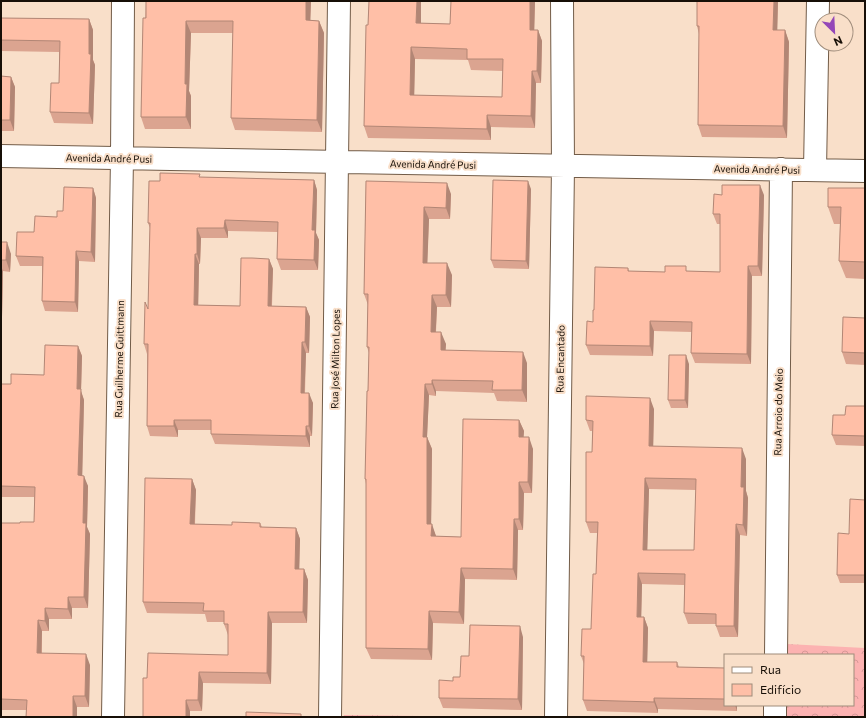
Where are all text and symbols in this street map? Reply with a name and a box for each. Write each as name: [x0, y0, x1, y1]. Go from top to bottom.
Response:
north arrow: [814, 12, 854, 52]
text: N: [832, 34, 845, 49]
street label: Avenida André Pusi: [66, 151, 152, 165]
street label: Avenida André Pusi: [390, 157, 476, 171]
street label: Avenida André Pusi: [714, 162, 800, 176]
street label: Rua Guilherme Guittmann: [112, 300, 126, 418]
street label: Rua José Milton Lopes: [328, 309, 342, 409]
street label: Rua Encantado: [553, 325, 567, 393]
street label: Rua Arroio do Meio: [771, 368, 785, 456]
legend: [724, 654, 854, 706]
text: Rua: [760, 662, 781, 676]
text: Edifício: [760, 682, 801, 696]

